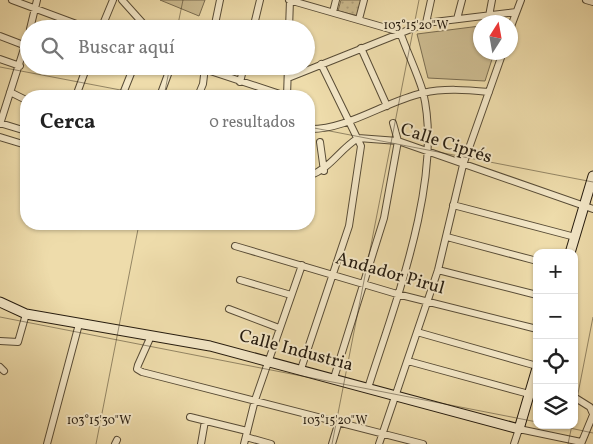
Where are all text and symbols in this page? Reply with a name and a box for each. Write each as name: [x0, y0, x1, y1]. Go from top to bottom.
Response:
north arrow: [473, 15, 518, 60]
text: 103°15'20"W: [384, 18, 448, 34]
search box: [20, 20, 315, 75]
icon: search: [38, 34, 66, 62]
text: Buscar aquí: [78, 35, 175, 61]
text: Cerca: [40, 108, 95, 137]
text: 0 resultados: [209, 112, 295, 134]
street label: Calle Ciprés: [397, 117, 495, 171]
street label: Andador Pirul: [333, 246, 447, 302]
map controls: [533, 249, 578, 429]
button: +: [533, 249, 578, 294]
button: −: [533, 294, 578, 339]
street label: Calle Industria: [236, 324, 356, 378]
button: locate: [533, 339, 578, 384]
button: layers: [533, 384, 578, 429]
text: 103°15'30"W: [67, 413, 131, 429]
text: 103°15'20"W: [303, 413, 367, 429]

